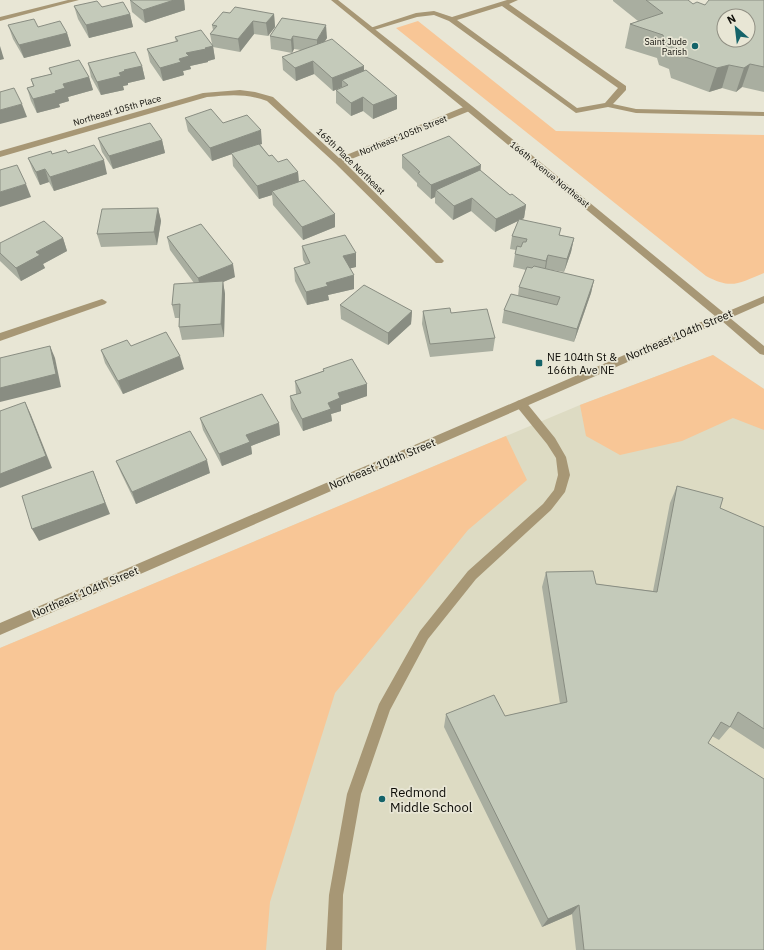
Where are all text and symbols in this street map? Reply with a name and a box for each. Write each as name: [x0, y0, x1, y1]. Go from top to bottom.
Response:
north arrow: [716, 8, 756, 48]
text: N: [725, 11, 738, 27]
place label: Saint Jude Parish: [644, 36, 687, 57]
marker: Saint Jude Parish: [690, 41, 700, 51]
street label: Northeast 105th Place: [72, 92, 162, 128]
street label: Northeast 105th Street: [358, 112, 448, 158]
street label: 165th Place Northeast: [314, 125, 388, 197]
street label: 166th Avenue Northeast: [508, 139, 592, 209]
street label: Northeast 104th Street: [624, 306, 735, 364]
place label: NE 104th St & 166th Ave NE: [547, 350, 617, 377]
marker: NE 104th St & 166th Ave NE: [534, 358, 544, 368]
street label: Northeast 104th Street: [327, 435, 438, 493]
street label: Northeast 104th Street: [30, 563, 141, 621]
place label: Redmond Middle School: [390, 784, 473, 816]
marker: Redmond Middle School: [377, 794, 387, 804]

